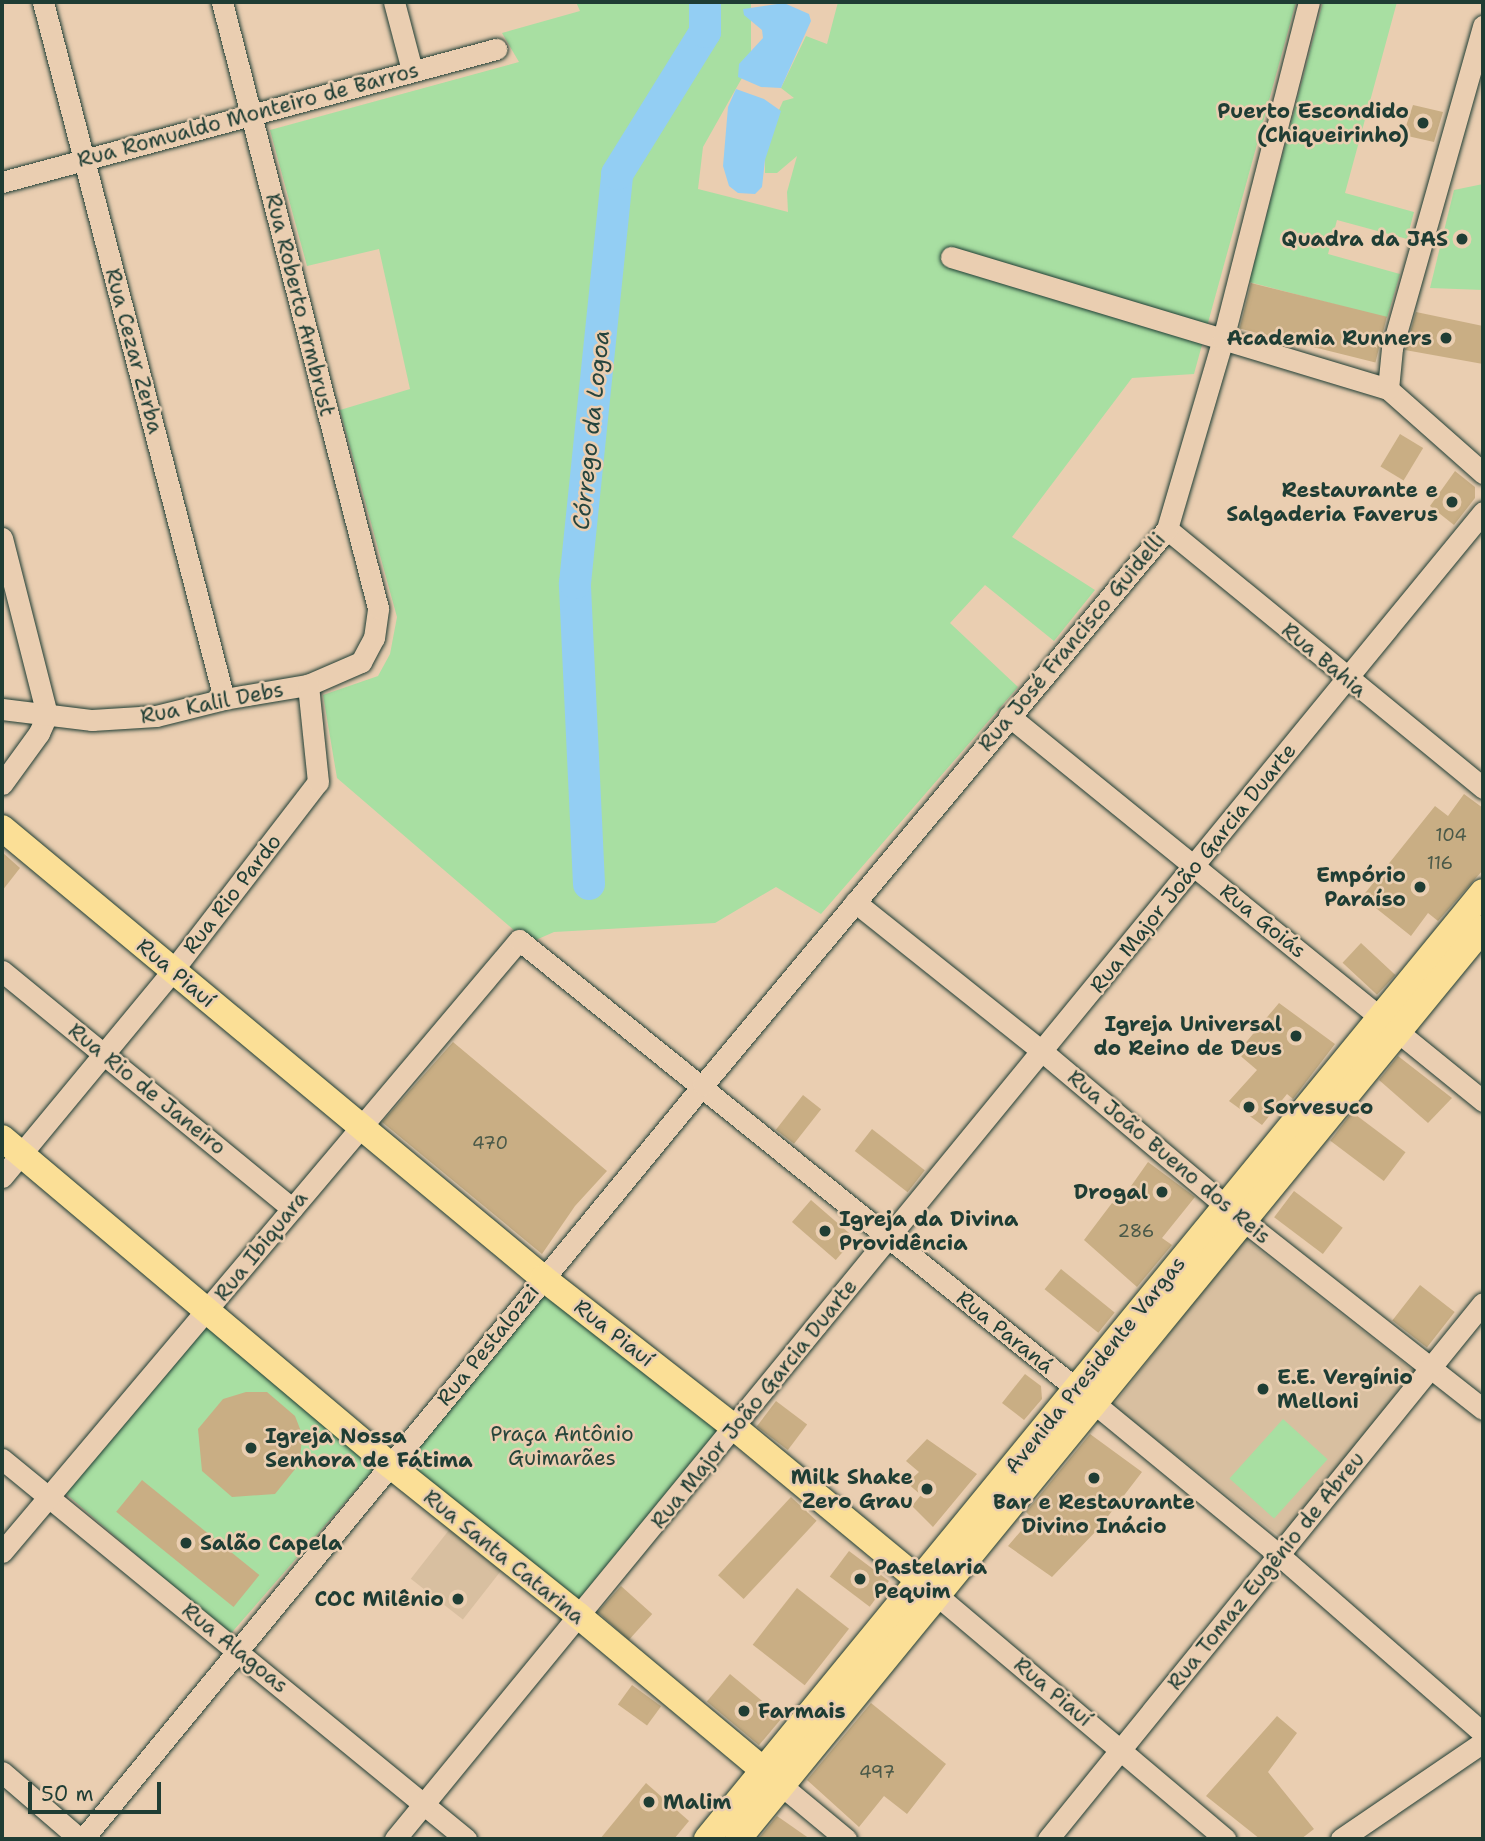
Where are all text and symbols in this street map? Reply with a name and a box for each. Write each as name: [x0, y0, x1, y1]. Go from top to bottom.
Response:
street label: Rua Romualdo Monteiro de Barros: [75, 57, 421, 173]
place label: Puerto Escondido (Chiqueirinho): [1217, 98, 1409, 148]
marker: Puerto Escondido (Chiqueirinho): [1415, 115, 1431, 131]
street label: Rua Roberto Armbrust: [260, 191, 340, 419]
place label: Quadra da JAS: [1281, 226, 1448, 252]
marker: Quadra da JAS: [1454, 231, 1470, 247]
street label: Rua Cezar Zerba: [100, 266, 168, 436]
place label: Academia Runners: [1226, 325, 1432, 351]
water label: Córrego da Logoa: [567, 329, 615, 531]
marker: Academia Runners: [1438, 330, 1454, 346]
place label: Restaurante e Salgaderia Faverus: [1226, 477, 1438, 527]
marker: Restaurante e Salgaderia Faverus: [1444, 494, 1460, 510]
street label: Rua José Francisco Guidelli: [973, 528, 1171, 756]
street label: Rua Bahia: [1277, 617, 1371, 703]
street label: Rua Kalil Debs: [138, 677, 286, 729]
street label: Rua Major João Garcia Duarte: [1085, 738, 1301, 998]
house number: 104: [1435, 824, 1467, 846]
street label: Rua Rio Pardo: [178, 829, 286, 959]
house number: 116: [1427, 852, 1453, 874]
place label: Empório Paraíso: [1316, 862, 1406, 912]
street label: Rua Goiás: [1215, 879, 1311, 963]
marker: Empório Paraíso: [1412, 879, 1428, 895]
street label: Rua Piauí: [132, 933, 220, 1013]
place label: Igreja Universal do Reino de Deus: [1093, 1011, 1282, 1061]
street label: Rua Rio de Janeiro: [63, 1018, 231, 1160]
marker: Igreja Universal do Reino de Deus: [1288, 1028, 1304, 1044]
street label: Rua João Bueno dos Reis: [1062, 1065, 1276, 1249]
place label: Sorvesuco: [1263, 1094, 1373, 1120]
marker: Sorvesuco: [1241, 1099, 1257, 1115]
house number: 470: [472, 1132, 508, 1154]
place label: Drogal: [1073, 1179, 1148, 1205]
marker: Drogal: [1154, 1184, 1170, 1200]
street label: Rua Ibiquara: [209, 1186, 313, 1306]
place label: Igreja da Divina Providência: [839, 1206, 1018, 1256]
house number: 286: [1118, 1220, 1154, 1242]
marker: Igreja da Divina Providência: [817, 1223, 833, 1239]
street label: Avenida Presidente Vargas: [999, 1251, 1191, 1479]
street label: Rua Major João Garcia Duarte: [646, 1274, 862, 1534]
street label: Rua Pestalozzi: [431, 1279, 545, 1411]
street label: Rua Paraná: [951, 1285, 1059, 1379]
street label: Rua Piauí: [569, 1294, 659, 1372]
place label: E.E. Vergínio Melloni: [1277, 1364, 1413, 1414]
marker: E.E. Vergínio Melloni: [1255, 1381, 1271, 1397]
park label: Praça Antônio Guimarães: [490, 1421, 634, 1471]
place label: Igreja Nossa Senhora de Fátima: [265, 1423, 472, 1473]
marker: Igreja Nossa Senhora de Fátima: [243, 1440, 259, 1456]
street label: Rua Tomaz Eugênio de Abreu: [1162, 1447, 1370, 1695]
place label: Milk Shake Zero Grau: [791, 1464, 913, 1514]
marker: Bar e Restaurante Divino Inácio: [1086, 1470, 1102, 1486]
marker: Milk Shake Zero Grau: [919, 1481, 935, 1497]
street label: Rua Santa Catarina: [418, 1484, 590, 1630]
place label: Bar e Restaurante Divino Inácio: [993, 1489, 1195, 1539]
place label: Salão Capela: [200, 1530, 342, 1556]
marker: Salão Capela: [178, 1535, 194, 1551]
place label: Pastelaria Pequim: [874, 1554, 987, 1604]
marker: Pastelaria Pequim: [852, 1571, 868, 1587]
place label: COC Milênio: [314, 1586, 444, 1612]
marker: COC Milênio: [450, 1591, 466, 1607]
street label: Rua Alagoas: [177, 1598, 293, 1698]
street label: Rua Piauí: [1009, 1652, 1097, 1732]
place label: Farmais: [758, 1698, 846, 1724]
marker: Farmais: [736, 1703, 752, 1719]
house number: 497: [859, 1761, 895, 1783]
scale bar: [32, 1768, 164, 1812]
text: 50 m: [41, 1780, 94, 1808]
place label: Malim: [663, 1789, 731, 1815]
marker: Malim: [641, 1794, 657, 1810]

